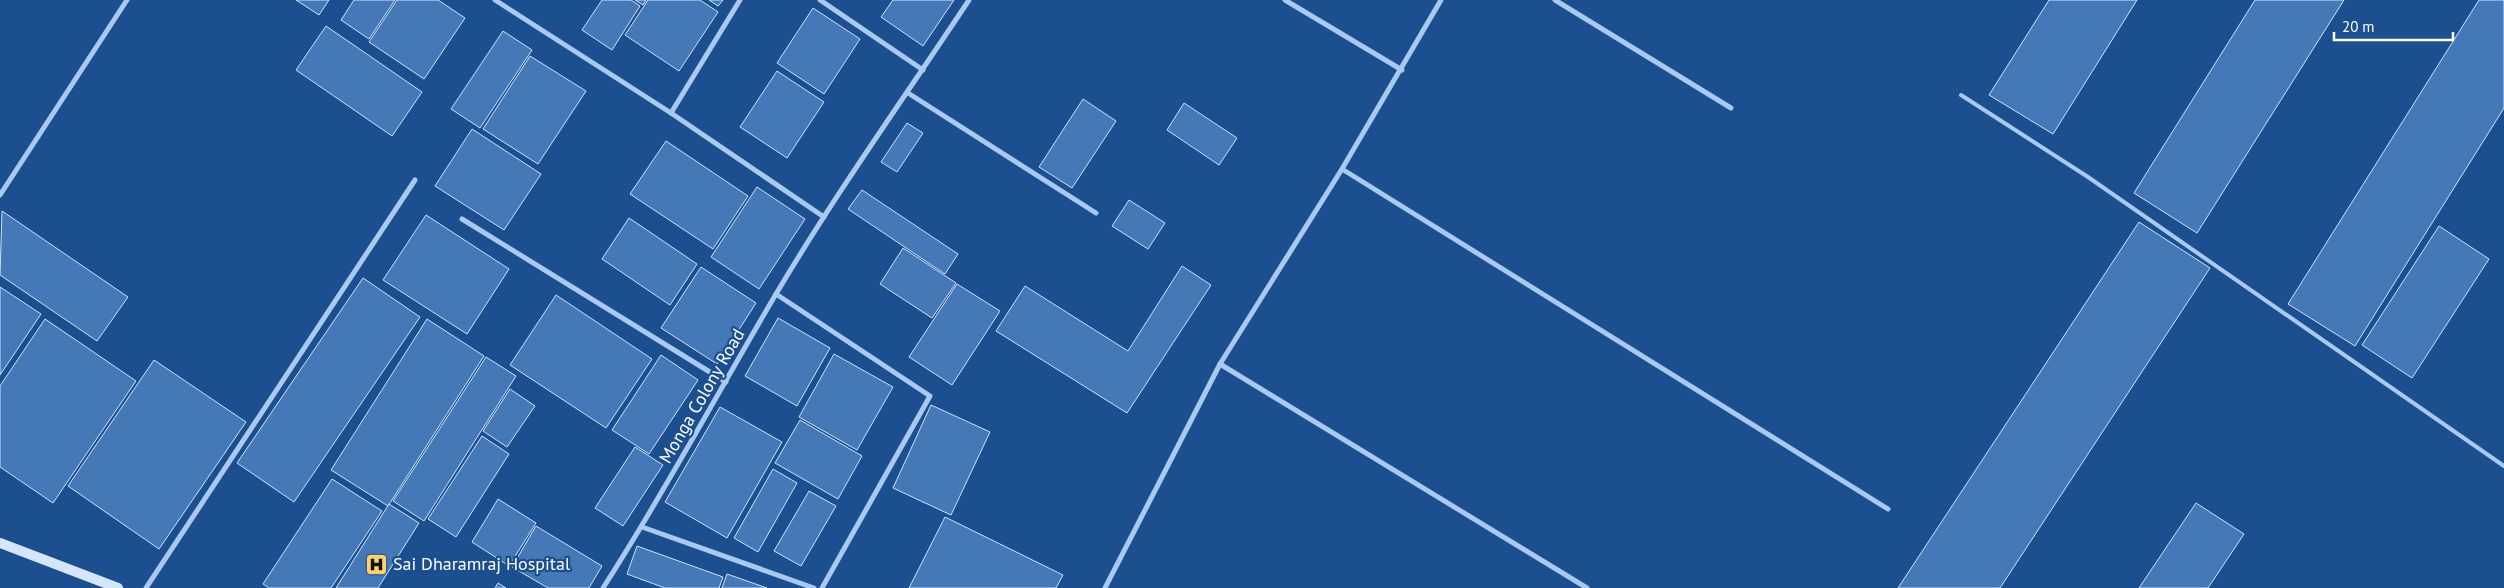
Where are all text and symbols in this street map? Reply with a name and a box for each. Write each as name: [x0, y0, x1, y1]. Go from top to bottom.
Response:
scale bar: [2334, 10, 2453, 42]
text: 20 m: [2342, 17, 2375, 36]
street label: Monga Colony Road: [654, 324, 749, 467]
hospital icon: Sai Dharamraj Hospital: [365, 552, 389, 576]
place label: Sai Dharamraj Hospital: [393, 552, 571, 575]

